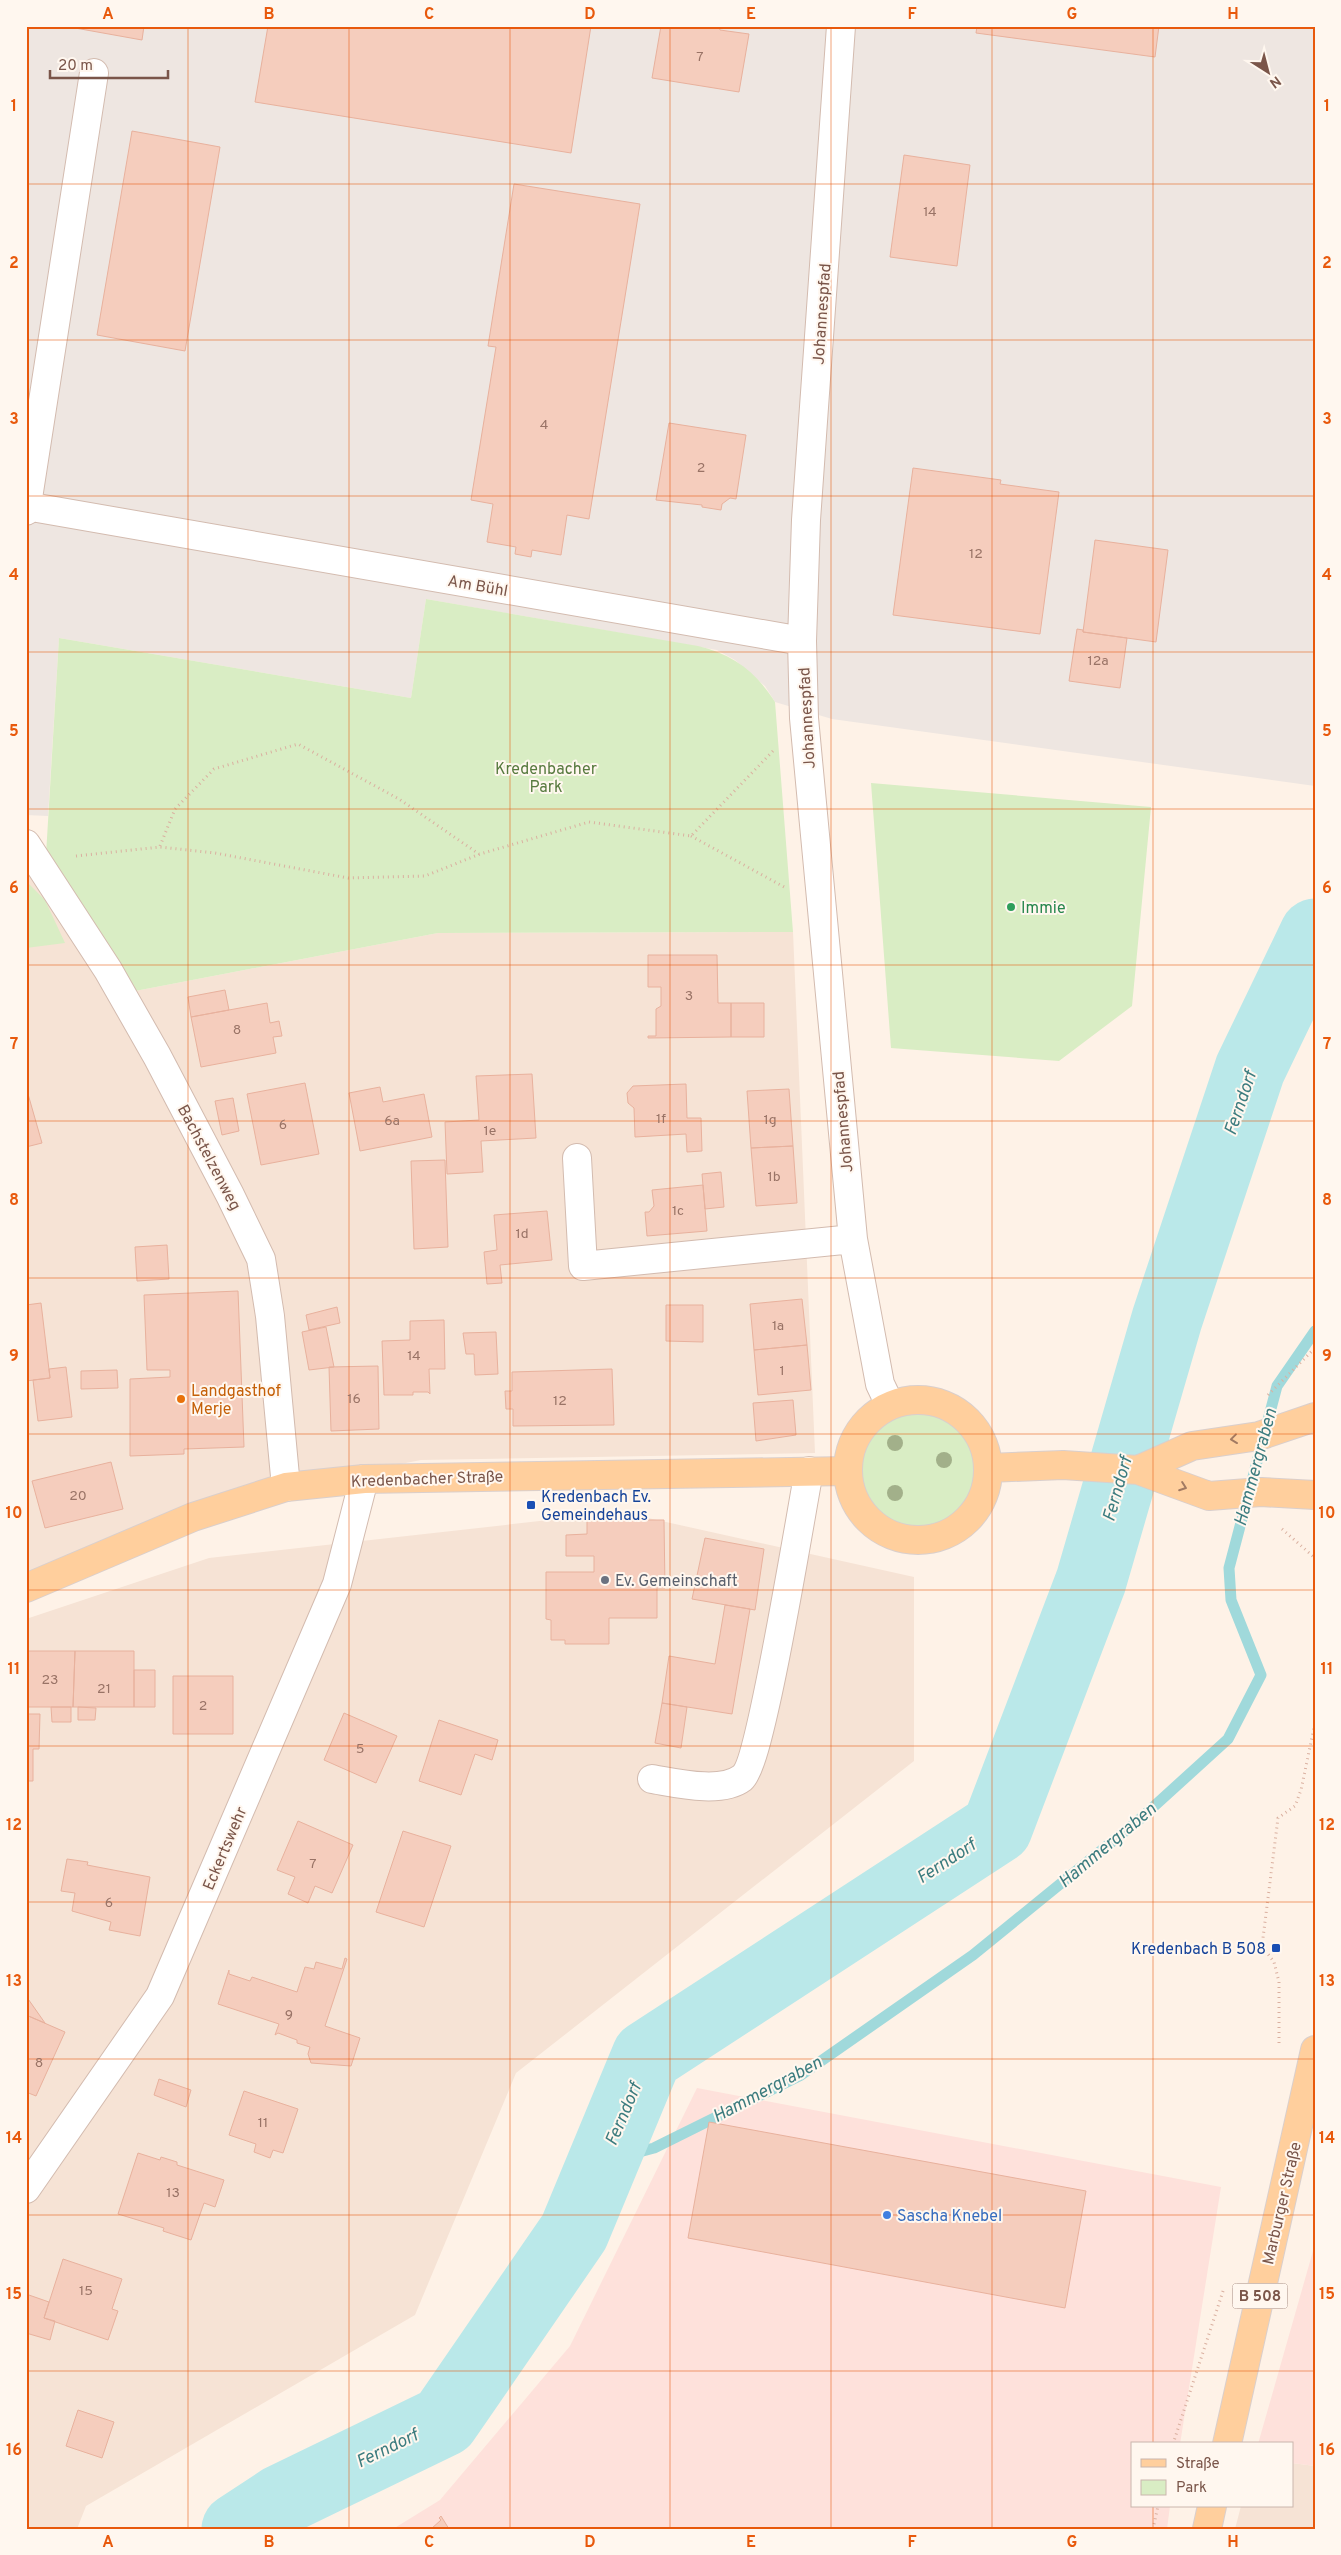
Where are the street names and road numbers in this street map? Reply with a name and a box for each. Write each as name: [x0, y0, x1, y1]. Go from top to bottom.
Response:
street label: Johannespfad: [809, 263, 837, 366]
street label: Am Bühl: [446, 572, 509, 602]
street label: Johannespfad: [795, 667, 821, 769]
street label: Johannespfad: [830, 1070, 858, 1173]
street label: Bachstelzenweg: [172, 1102, 245, 1214]
street label: Kredenbacher Straße: [351, 1467, 504, 1493]
street label: Eckertswehr: [199, 1804, 252, 1894]
street label: Marburger Straße: [1259, 2140, 1307, 2267]
road number: B 508: [1232, 2284, 1288, 2308]

